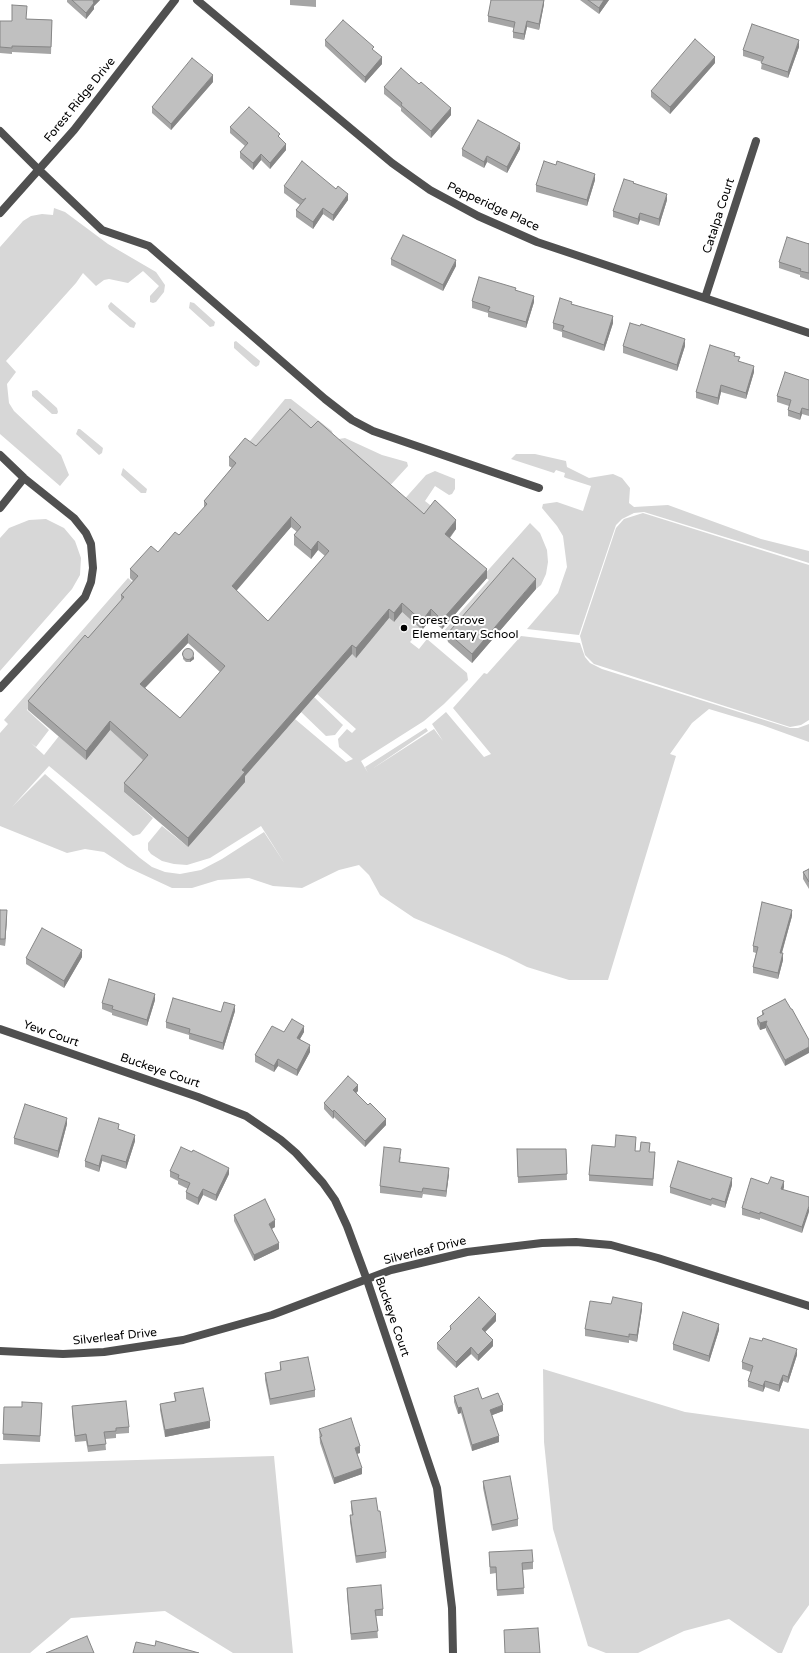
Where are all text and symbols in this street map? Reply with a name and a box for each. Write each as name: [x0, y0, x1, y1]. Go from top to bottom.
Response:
street label: Forest Ridge Drive: [41, 55, 119, 145]
street label: Catalpa Court: [700, 176, 738, 256]
street label: Pepperidge Place: [445, 179, 541, 235]
place label: Forest Grove Elementary School: [412, 614, 519, 642]
marker: Forest Grove Elementary School: [399, 623, 409, 633]
street label: Yew Court: [21, 1018, 81, 1050]
street label: Buckeye Court: [118, 1051, 202, 1091]
street label: Silverleaf Drive: [382, 1234, 468, 1268]
street label: Buckeye Court: [372, 1275, 412, 1359]
street label: Silverleaf Drive: [72, 1325, 158, 1349]

